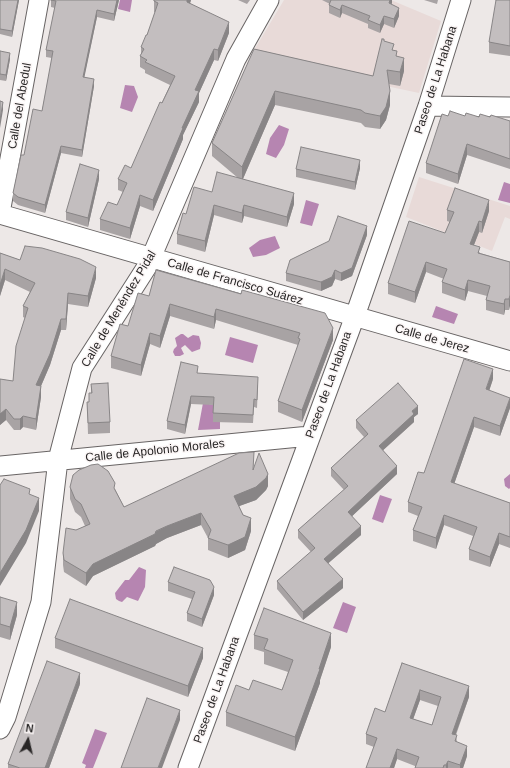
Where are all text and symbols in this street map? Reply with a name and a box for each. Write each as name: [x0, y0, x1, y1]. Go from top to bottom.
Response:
street label: Paseo de La Habana: [412, 24, 460, 136]
street label: Calle del Abedul: [5, 62, 35, 150]
street label: Calle de Menéndez Pidal: [78, 248, 160, 370]
street label: Calle de Francisco Suárez: [165, 256, 305, 308]
street label: Calle de Jerez: [393, 322, 471, 356]
street label: Paseo de La Habana: [303, 330, 355, 440]
street label: Calle de Apolonio Morales: [85, 437, 225, 465]
street label: Paseo de La Habana: [191, 635, 243, 745]
north arrow: [8, 720, 48, 760]
text: N: [25, 722, 34, 735]

